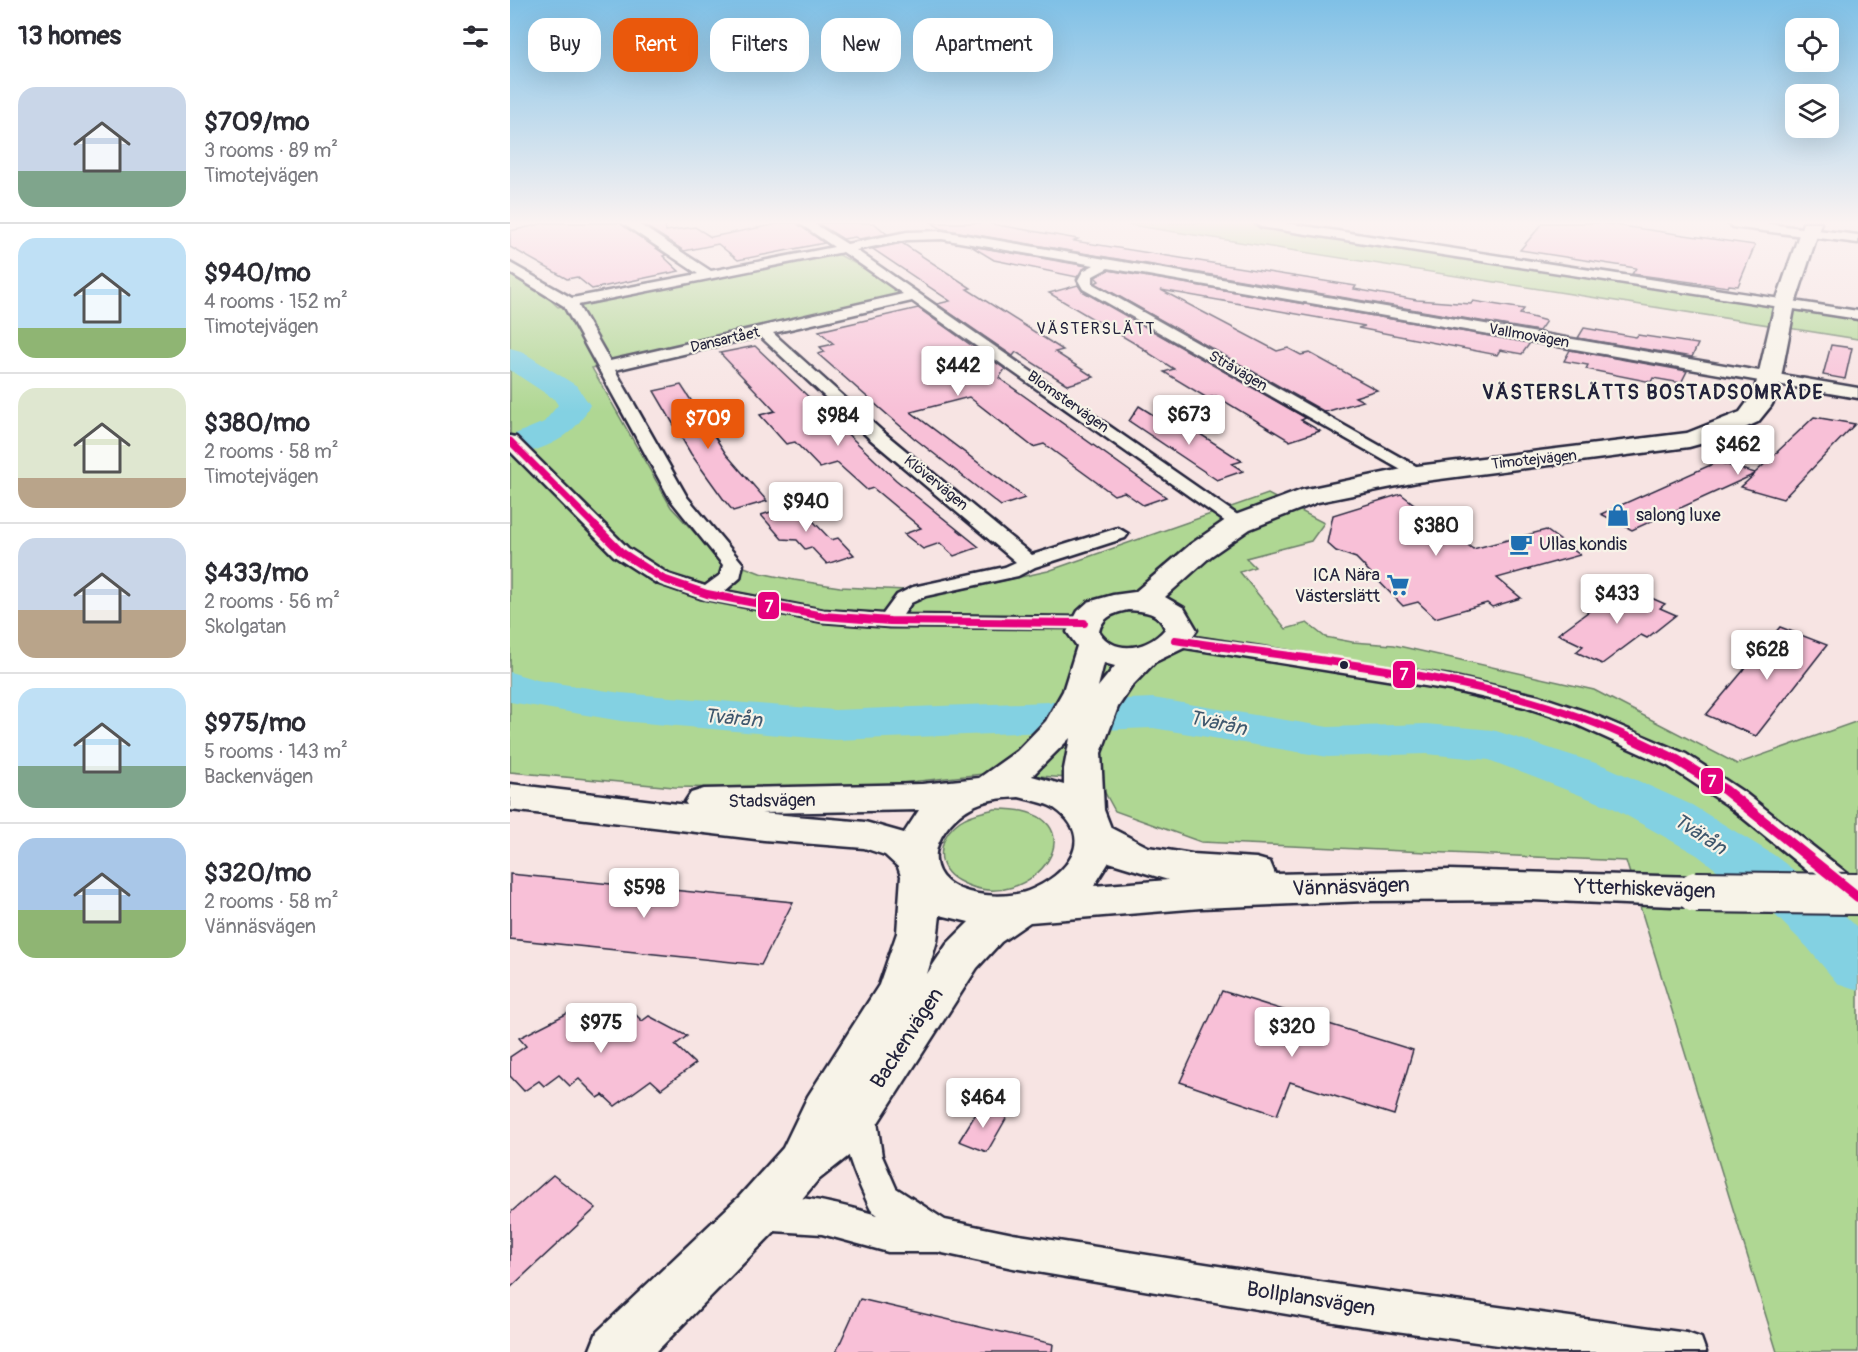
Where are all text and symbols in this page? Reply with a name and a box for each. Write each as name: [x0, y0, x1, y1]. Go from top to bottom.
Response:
chip: Buy: [528, 18, 601, 72]
chip: Rent: [613, 18, 698, 72]
chip: Filters: [710, 18, 809, 72]
chip: New: [821, 18, 901, 72]
chip: Apartment: [913, 18, 1053, 72]
map controls: [1785, 18, 1839, 138]
button: locate: [1785, 18, 1839, 72]
text: 13 homes: [18, 20, 121, 52]
icon: filters: [459, 20, 492, 53]
button: layers: [1785, 84, 1839, 138]
text: $709/mo: [204, 106, 309, 138]
icon: home: [66, 111, 138, 183]
text: 3 rooms · 89 m²: [204, 138, 338, 163]
text: Timotejvägen: [204, 163, 319, 188]
text: $940/mo: [204, 257, 311, 289]
icon: home: [66, 262, 138, 334]
text: 4 rooms · 152 m²: [204, 289, 348, 314]
text: Timotejvägen: [204, 314, 319, 339]
district label: VÄSTERSLÄTT: [1036, 319, 1156, 339]
street label: Vallmovägen: [1487, 320, 1571, 352]
street label: Dansartået: [689, 323, 762, 357]
pin: $442: [922, 346, 994, 397]
street label: Stråvägen: [1205, 347, 1271, 395]
text: $442: [935, 353, 981, 378]
street label: Blomstervägen: [1024, 367, 1112, 437]
district label: VÄSTERSLÄTTS BOSTADSOMRÅDE: [1482, 379, 1824, 405]
pin: $673: [1153, 395, 1225, 446]
pin: $984: [802, 396, 874, 447]
pin: $709: [672, 399, 744, 450]
text: $673: [1167, 402, 1211, 427]
text: $984: [817, 403, 859, 428]
text: $709: [685, 406, 731, 431]
text: $380/mo: [204, 407, 310, 439]
icon: home: [66, 412, 138, 484]
pin: $462: [1702, 425, 1774, 476]
text: $462: [1715, 432, 1761, 457]
text: 2 rooms · 58 m²: [204, 439, 339, 464]
street label: Timotejvägen: [1490, 446, 1578, 474]
street label: Klövervägen: [900, 451, 972, 515]
text: Timotejvägen: [204, 464, 319, 489]
pin: $940: [770, 482, 842, 533]
text: $940: [783, 489, 829, 514]
shop icon: salong luxe: [1605, 502, 1631, 528]
place label: salong luxe: [1636, 504, 1721, 527]
pin: $380: [1400, 506, 1472, 557]
text: $380: [1413, 513, 1459, 538]
cafe icon: Ullas kondis: [1508, 531, 1534, 557]
place label: Ullas kondis: [1539, 533, 1627, 556]
text: $433/mo: [204, 557, 309, 589]
icon: home: [66, 562, 138, 634]
place label: ICA Nära Västerslätt: [1295, 564, 1381, 608]
supermarket icon: ICA Nära Västerslätt: [1385, 572, 1411, 598]
pin: $433: [1581, 574, 1653, 625]
text: $433: [1595, 581, 1639, 606]
text: 2 rooms · 56 m²: [204, 589, 340, 614]
line badge: 7: [757, 591, 780, 620]
text: 7: [765, 597, 774, 617]
text: Skolgatan: [204, 614, 286, 639]
pin: $628: [1731, 630, 1803, 681]
text: $628: [1745, 637, 1789, 662]
unlabelled marker: [1338, 659, 1350, 671]
line badge: 7: [1392, 660, 1416, 689]
text: 7: [1400, 665, 1409, 685]
water label: Tvärån: [703, 703, 765, 733]
water label: Tvärån: [1187, 705, 1251, 742]
text: $975/mo: [204, 707, 306, 739]
icon: home: [66, 712, 138, 784]
text: 5 rooms · 143 m²: [204, 739, 348, 764]
text: Backenvägen: [204, 764, 313, 789]
line badge: 7: [1700, 767, 1724, 795]
text: 7: [1708, 772, 1717, 792]
street label: Stadsvägen: [728, 789, 816, 813]
water label: Tvärån: [1669, 808, 1732, 861]
text: $320/mo: [204, 857, 311, 889]
icon: home: [66, 862, 138, 934]
pin: $598: [608, 868, 680, 919]
street label: Vännäsvägen: [1292, 871, 1410, 903]
street label: Ytterhiskevägen: [1573, 873, 1716, 905]
text: $598: [623, 875, 665, 900]
text: 2 rooms · 58 m²: [204, 889, 339, 914]
text: Vännäsvägen: [204, 914, 316, 939]
street label: Backenvägen: [864, 983, 950, 1093]
pin: $975: [565, 1003, 637, 1054]
pin: $320: [1256, 1007, 1328, 1058]
text: $975: [580, 1010, 622, 1035]
text: $320: [1269, 1014, 1315, 1039]
pin: $464: [947, 1078, 1019, 1129]
text: $464: [960, 1085, 1006, 1110]
street label: Bollplansvägen: [1245, 1276, 1377, 1322]

